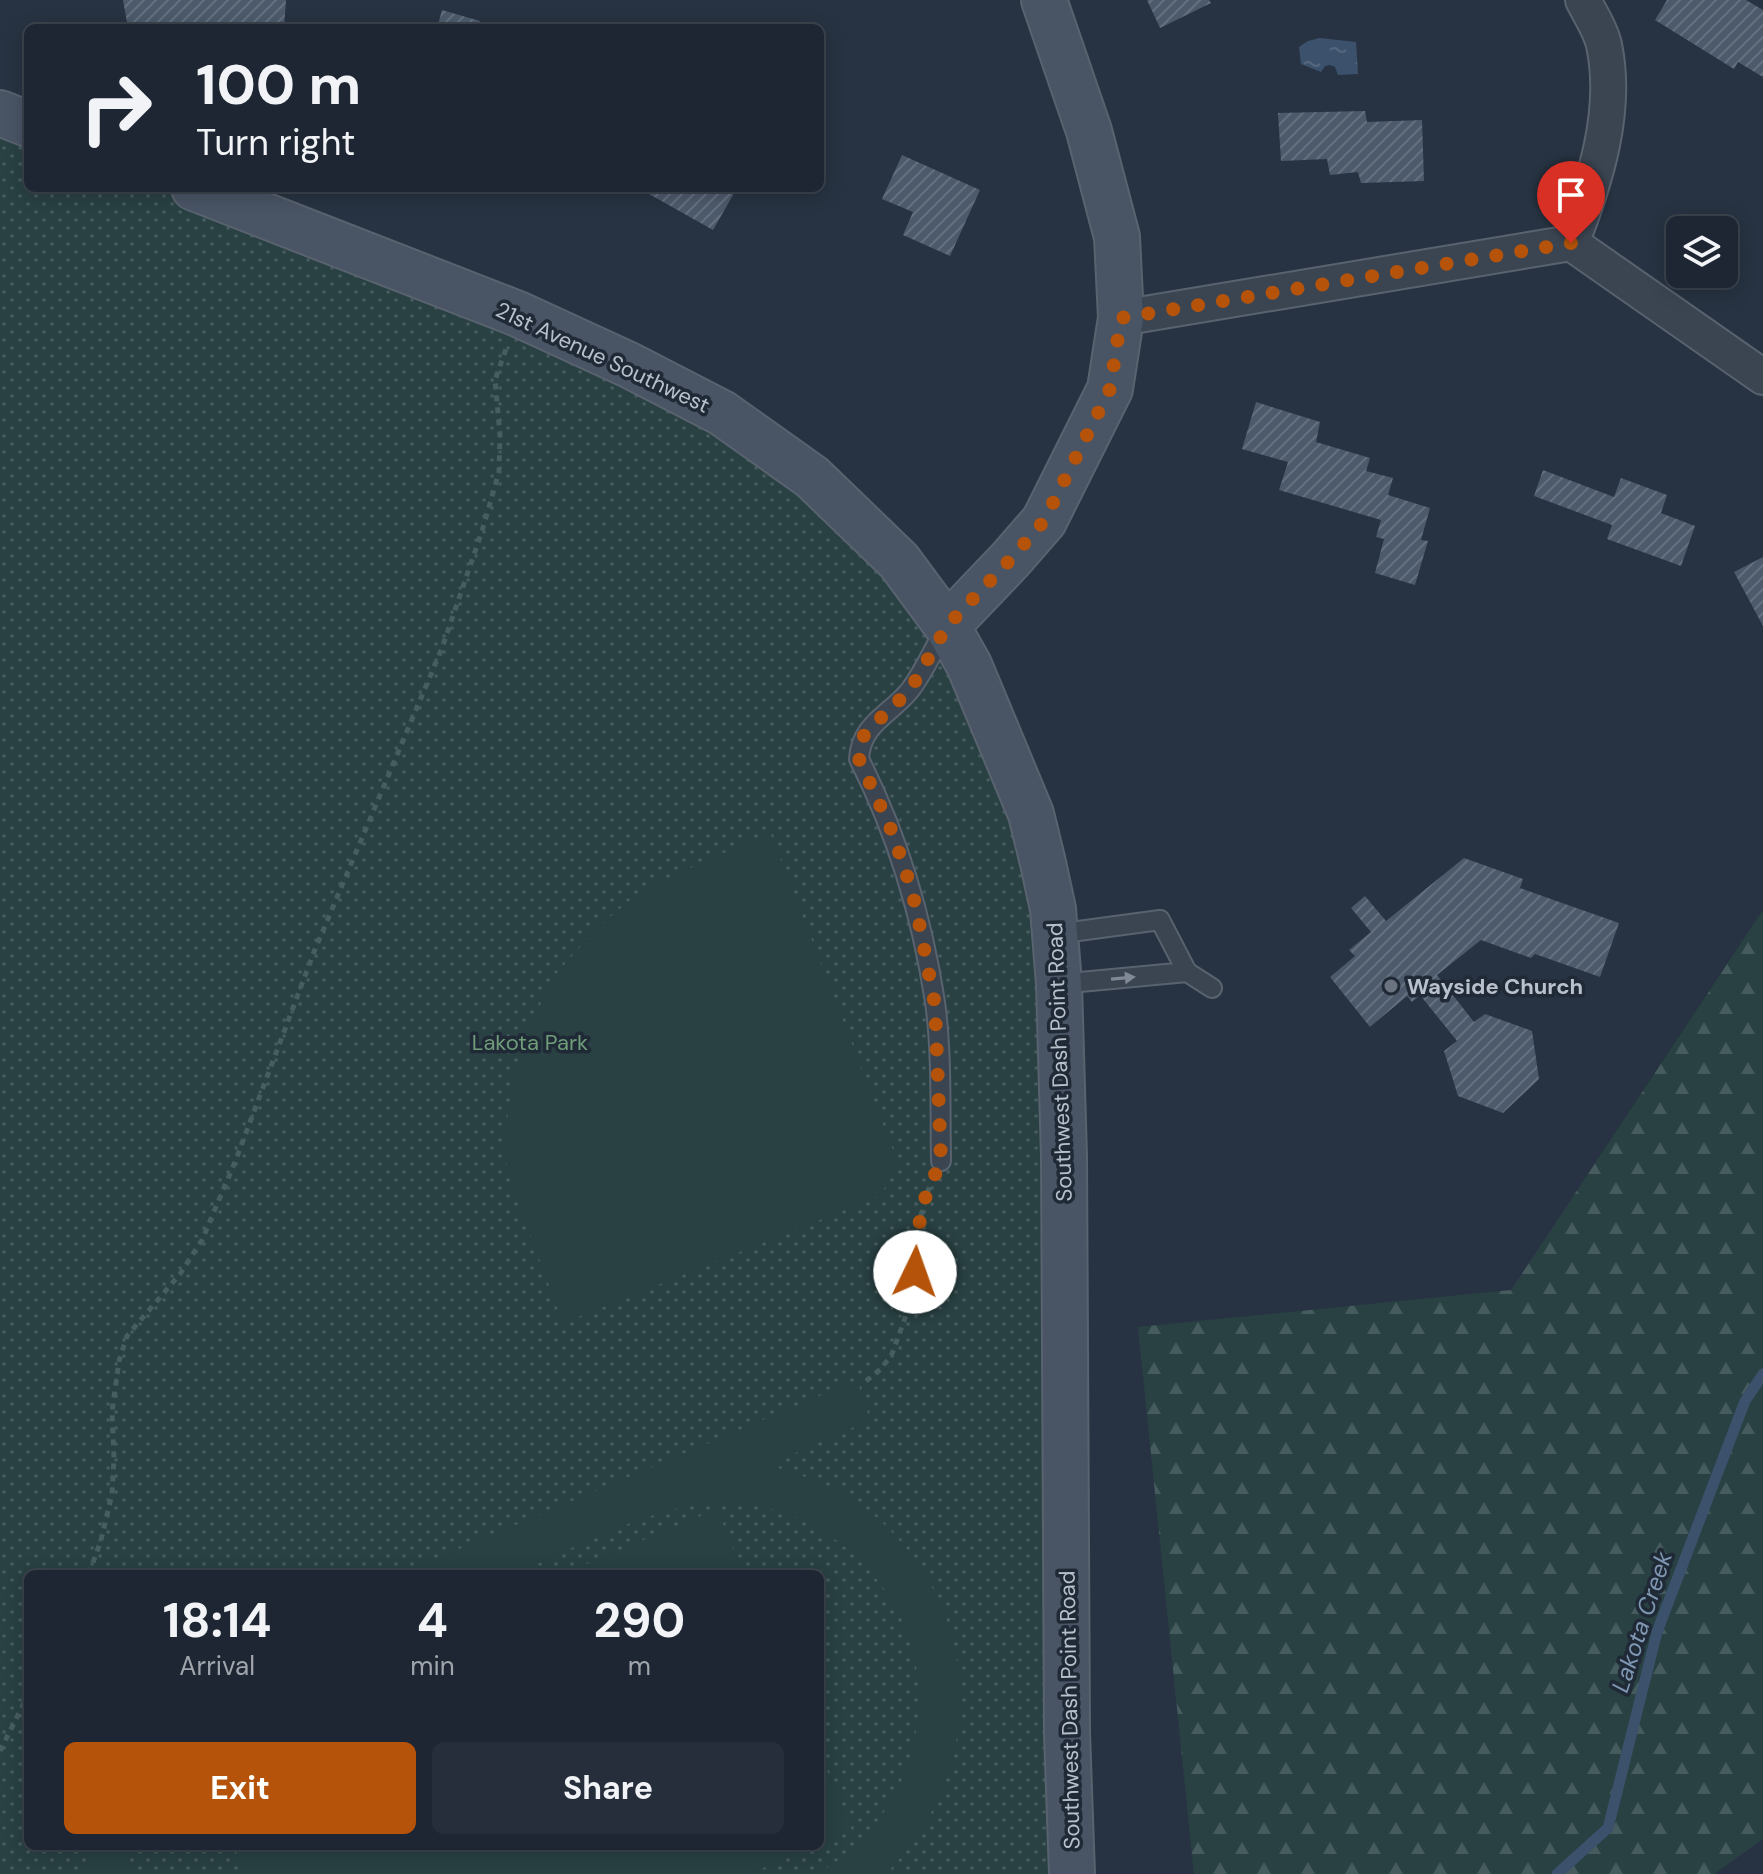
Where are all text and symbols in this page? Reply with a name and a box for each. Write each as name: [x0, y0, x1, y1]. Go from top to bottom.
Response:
text: 100 m: [196, 48, 361, 121]
icon: right: [64, 56, 168, 160]
text: Turn right: [196, 119, 355, 166]
pin: [1537, 161, 1605, 243]
icon: arrive: [1549, 173, 1593, 217]
map controls: [1666, 216, 1738, 288]
button: layers: [1666, 216, 1738, 288]
street label: 21st Avenue Southwest: [491, 295, 714, 420]
street label: Southwest Dash Point Road: [1040, 922, 1079, 1202]
one-way arrow: [1111, 971, 1136, 984]
place label: Wayside Church: [1407, 972, 1583, 1001]
marker: Wayside Church: [1382, 977, 1400, 995]
park label: Lakota Park: [472, 1028, 588, 1057]
position arrow: [873, 1230, 957, 1314]
water label: Lakota Creek: [1604, 1547, 1679, 1696]
street label: Southwest Dash Point Road: [1053, 1570, 1086, 1850]
text: 18:14: [163, 1589, 272, 1652]
text: 4: [417, 1589, 448, 1652]
text: 290: [593, 1589, 685, 1652]
text: Arrival: [179, 1649, 255, 1683]
text: min: [410, 1649, 455, 1683]
text: m: [628, 1649, 651, 1683]
button: Exit: [64, 1742, 416, 1834]
button: Share: [432, 1742, 784, 1834]

